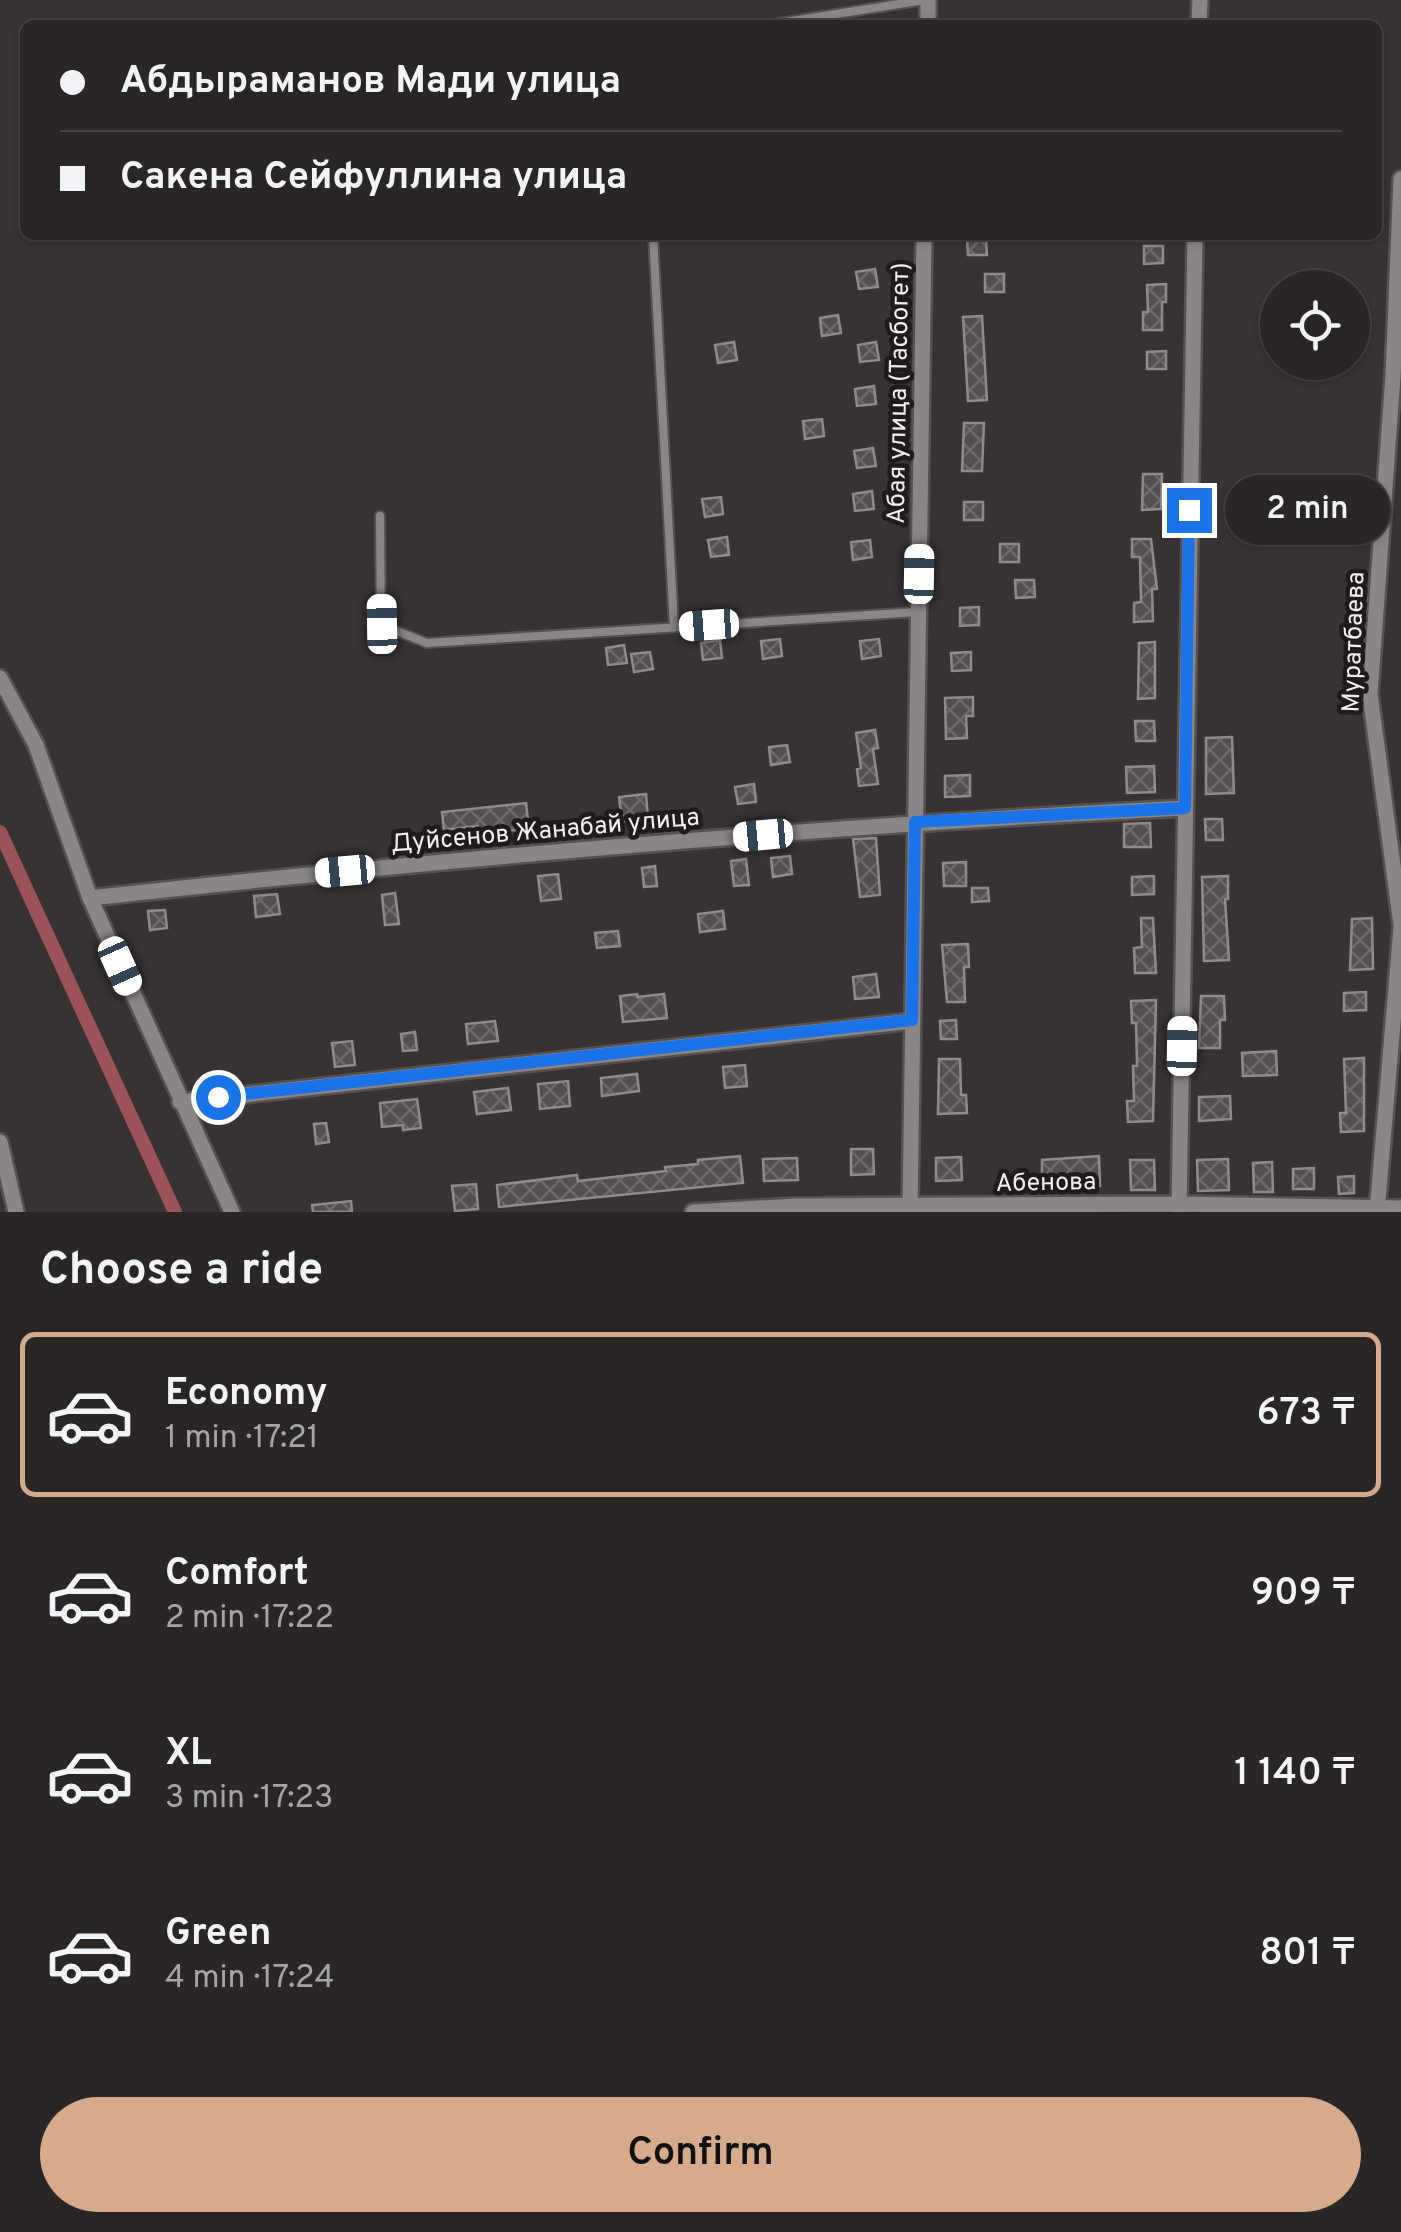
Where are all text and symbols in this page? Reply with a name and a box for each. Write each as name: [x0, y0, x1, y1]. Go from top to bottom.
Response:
text: Абдыраманов Мади улица: [120, 58, 621, 107]
text: Сакена Сейфуллина улица: [120, 154, 627, 203]
street label: Абая улица (Тасбогет): [882, 262, 918, 524]
map controls: [1260, 270, 1370, 380]
button: locate: [1260, 270, 1370, 380]
callout: 2 min: [1224, 475, 1389, 545]
route end: [1167, 488, 1212, 533]
text: 2 min: [1266, 490, 1349, 530]
car: [903, 544, 935, 604]
street label: Муратбаева: [1337, 571, 1373, 713]
car: [366, 594, 398, 654]
car: [678, 608, 740, 642]
street label: Дуйсенов Жанабай улица: [389, 803, 701, 861]
car: [732, 817, 794, 853]
car: [314, 853, 376, 889]
car: [94, 932, 146, 1000]
car: [1166, 1016, 1198, 1076]
route start: [196, 1075, 241, 1120]
street label: Абенова: [995, 1167, 1097, 1201]
text: Choose a ride: [40, 1243, 323, 1300]
icon: car: [45, 1370, 135, 1460]
text: Economy: [165, 1370, 327, 1419]
text: 673 ₸: [1257, 1390, 1356, 1439]
text: 1 min · 17:21: [165, 1419, 319, 1459]
icon: car: [45, 1550, 135, 1640]
text: Comfort: [165, 1550, 309, 1599]
text: 909 ₸: [1251, 1570, 1356, 1619]
text: 2 min · 17:22: [165, 1599, 334, 1639]
icon: car: [45, 1730, 135, 1820]
text: XL: [165, 1730, 212, 1779]
text: 1 140 ₸: [1234, 1750, 1356, 1799]
text: 3 min · 17:23: [165, 1779, 333, 1819]
icon: car: [45, 1910, 135, 2000]
text: Green: [165, 1910, 271, 1959]
text: 801 ₸: [1259, 1930, 1356, 1979]
text: 4 min · 17:24: [165, 1959, 334, 1999]
button: Confirm: [40, 2097, 1361, 2212]

